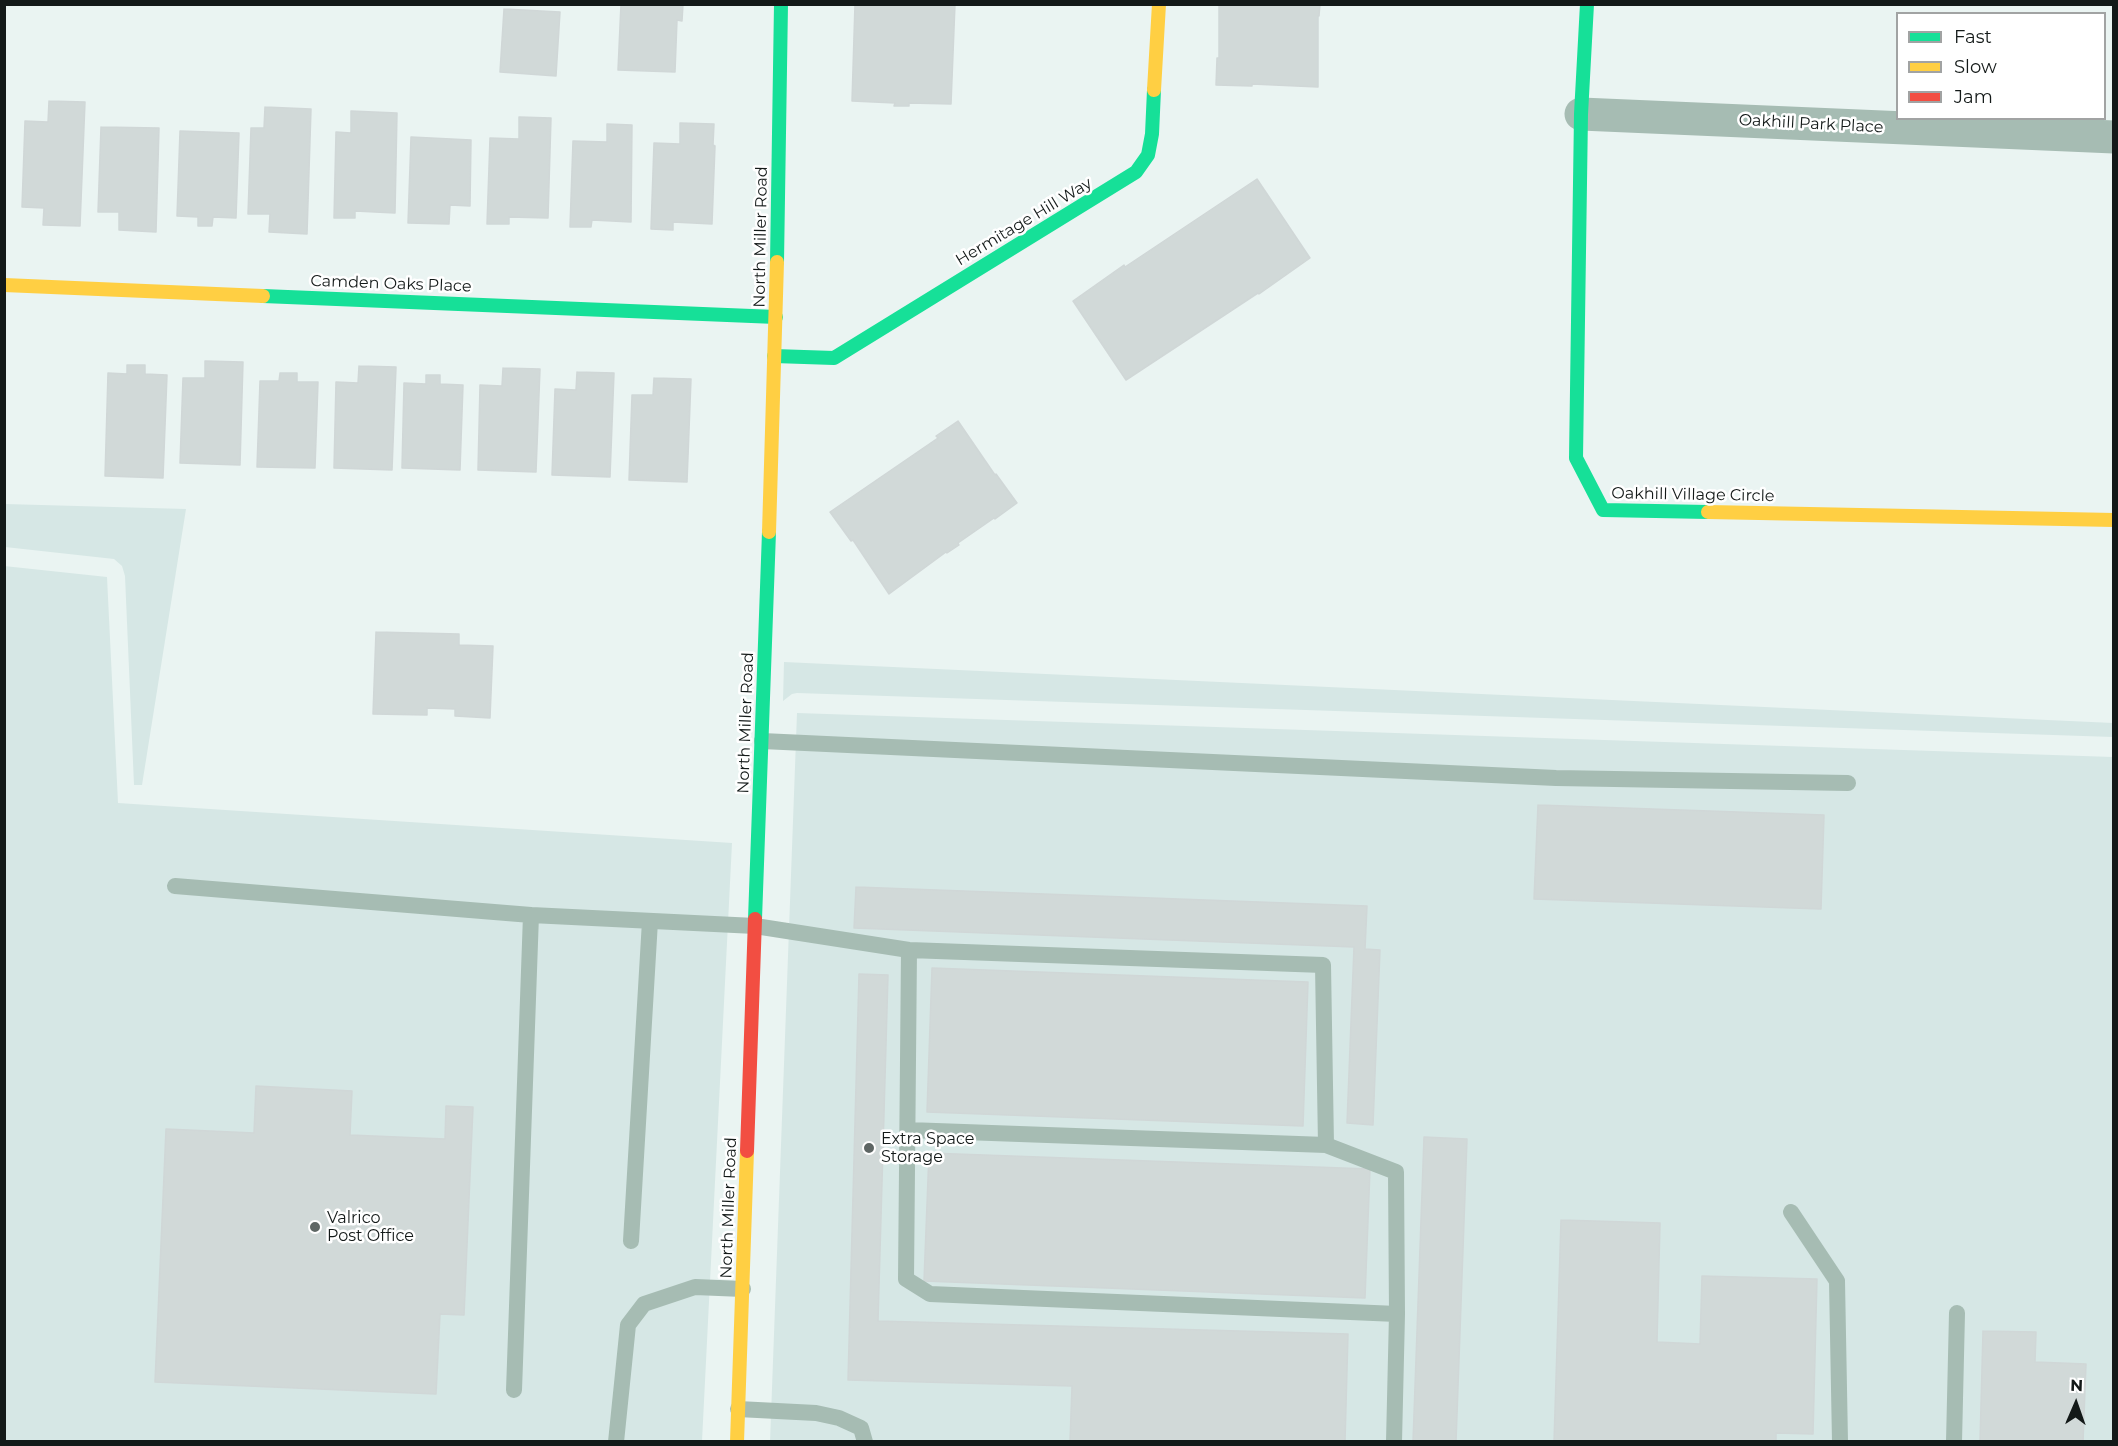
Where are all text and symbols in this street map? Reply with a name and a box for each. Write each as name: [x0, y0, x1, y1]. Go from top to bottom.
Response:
legend: [1896, 12, 2106, 120]
text: Fast: [1954, 26, 1992, 48]
text: Slow: [1954, 56, 1997, 78]
text: Jam: [1954, 86, 1993, 108]
street label: Oakhill Park Place: [1738, 111, 1884, 137]
street label: North Miller Road: [750, 166, 772, 308]
street label: Hermitage Hill Way: [952, 174, 1096, 270]
street label: Camden Oaks Place: [310, 272, 472, 296]
street label: Oakhill Village Circle: [1611, 484, 1775, 506]
street label: North Miller Road: [734, 652, 758, 794]
place label: Extra Space Storage: [881, 1129, 975, 1167]
street label: North Miller Road: [717, 1137, 741, 1279]
marker: Extra Space Storage: [862, 1141, 876, 1155]
place label: Valrico Post Office: [327, 1208, 414, 1246]
marker: Valrico Post Office: [308, 1220, 322, 1234]
north arrow: [2046, 1374, 2106, 1434]
text: N: [2070, 1376, 2083, 1395]

